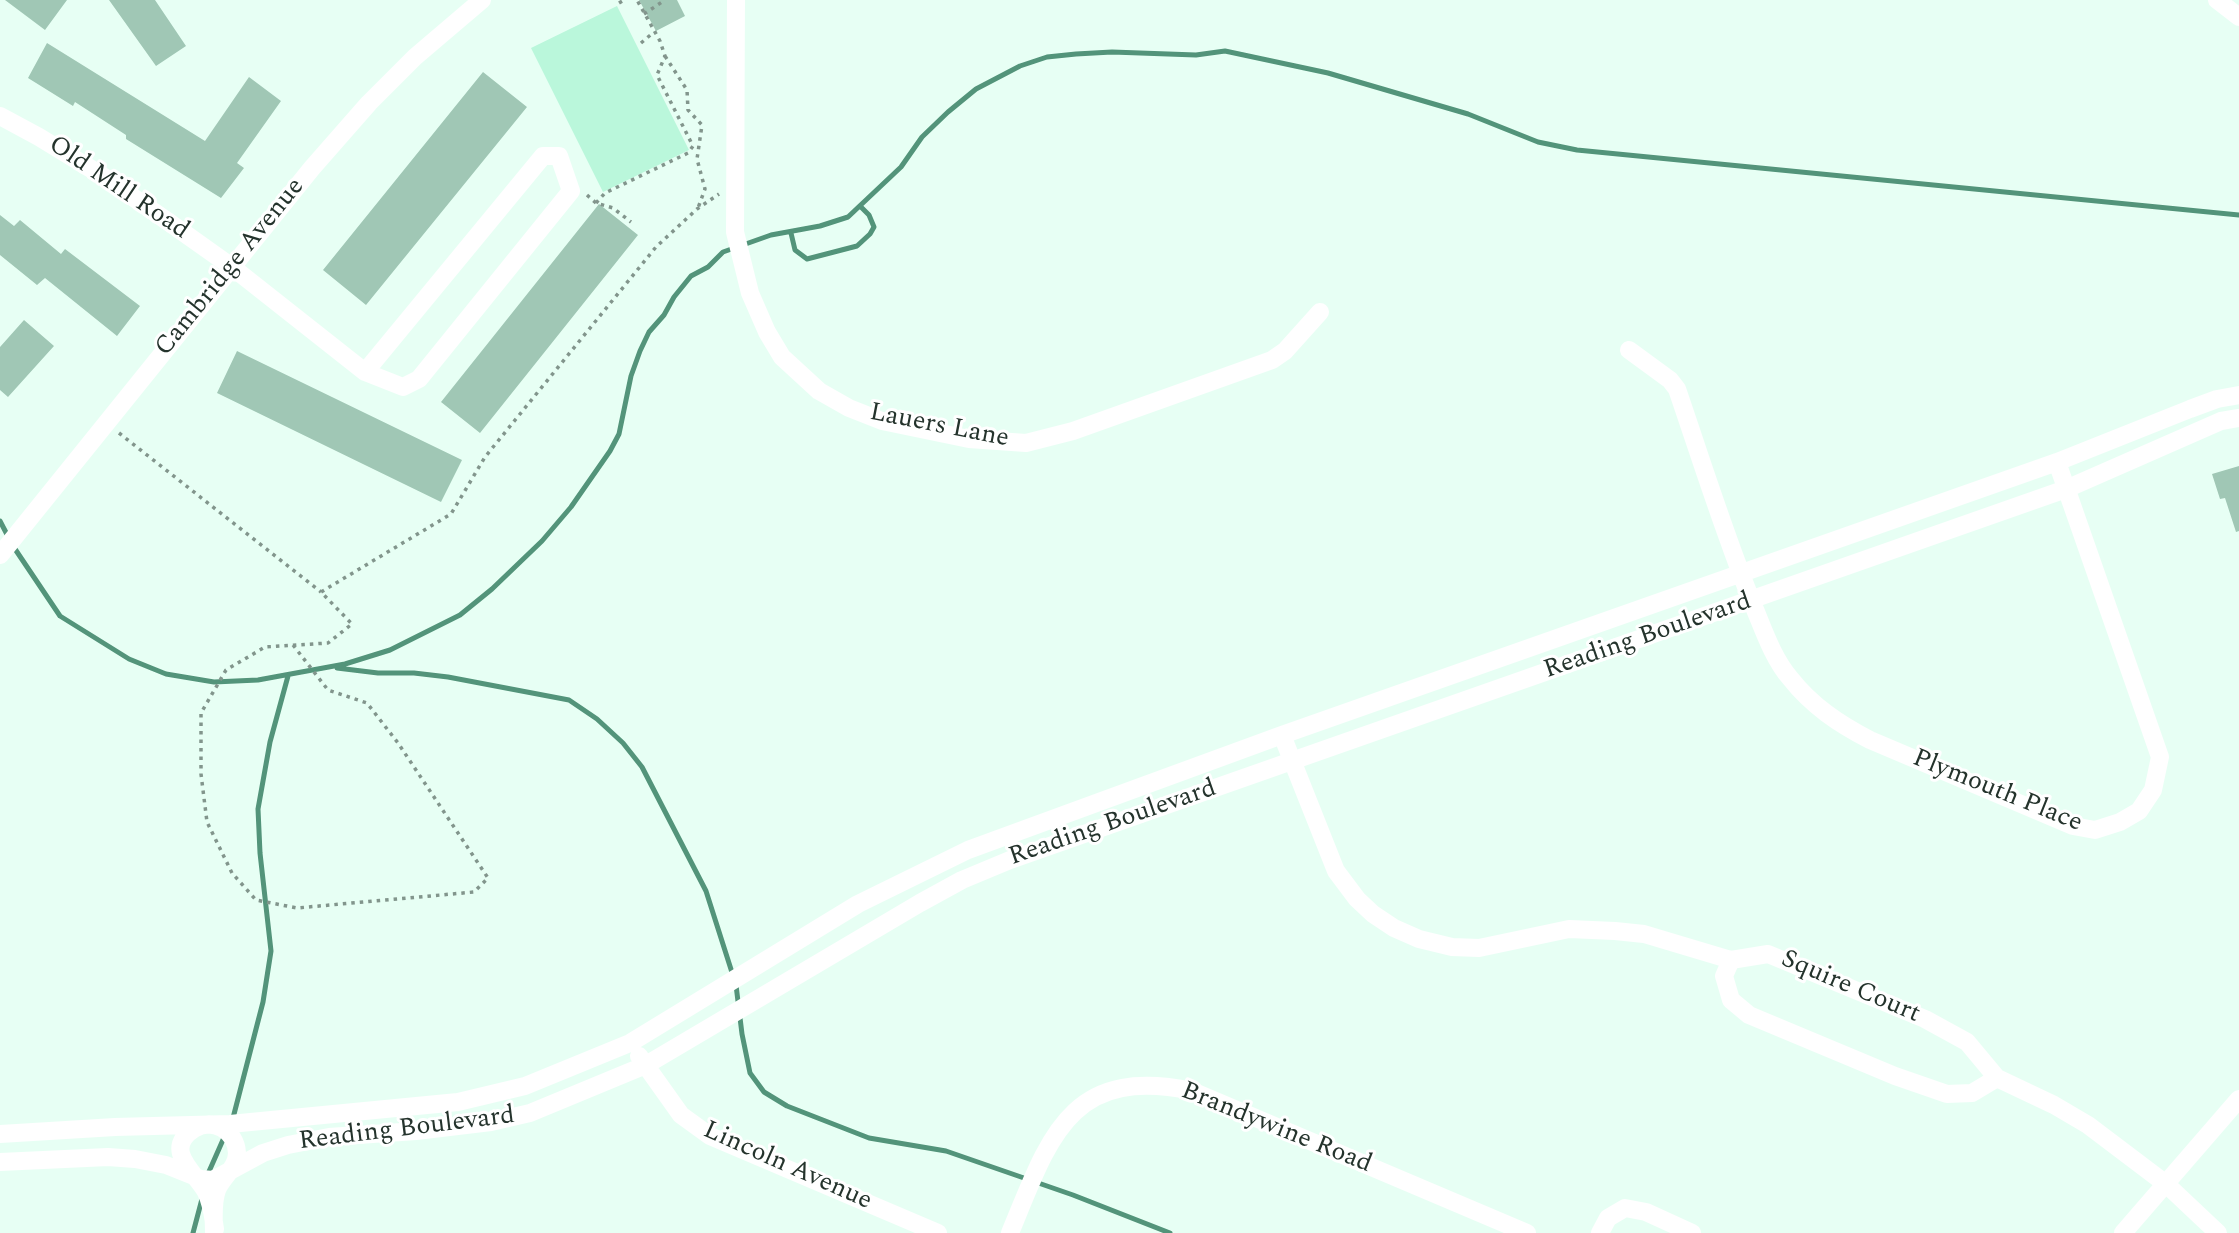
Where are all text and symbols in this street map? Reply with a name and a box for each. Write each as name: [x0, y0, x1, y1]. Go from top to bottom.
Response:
street label: Old Mill Road: [42, 130, 194, 248]
street label: Cambridge Avenue: [150, 173, 312, 363]
street label: Lauers Lane: [867, 398, 1011, 456]
street label: Reading Boulevard: [1540, 587, 1756, 687]
street label: Plymouth Place: [1907, 744, 2087, 840]
street label: Reading Boulevard: [1005, 774, 1221, 874]
street label: Squire Court: [1776, 945, 1924, 1031]
street label: Brandywine Road: [1176, 1076, 1376, 1182]
street label: Reading Boulevard: [297, 1101, 517, 1159]
street label: Lincoln Avenue: [698, 1116, 876, 1218]

